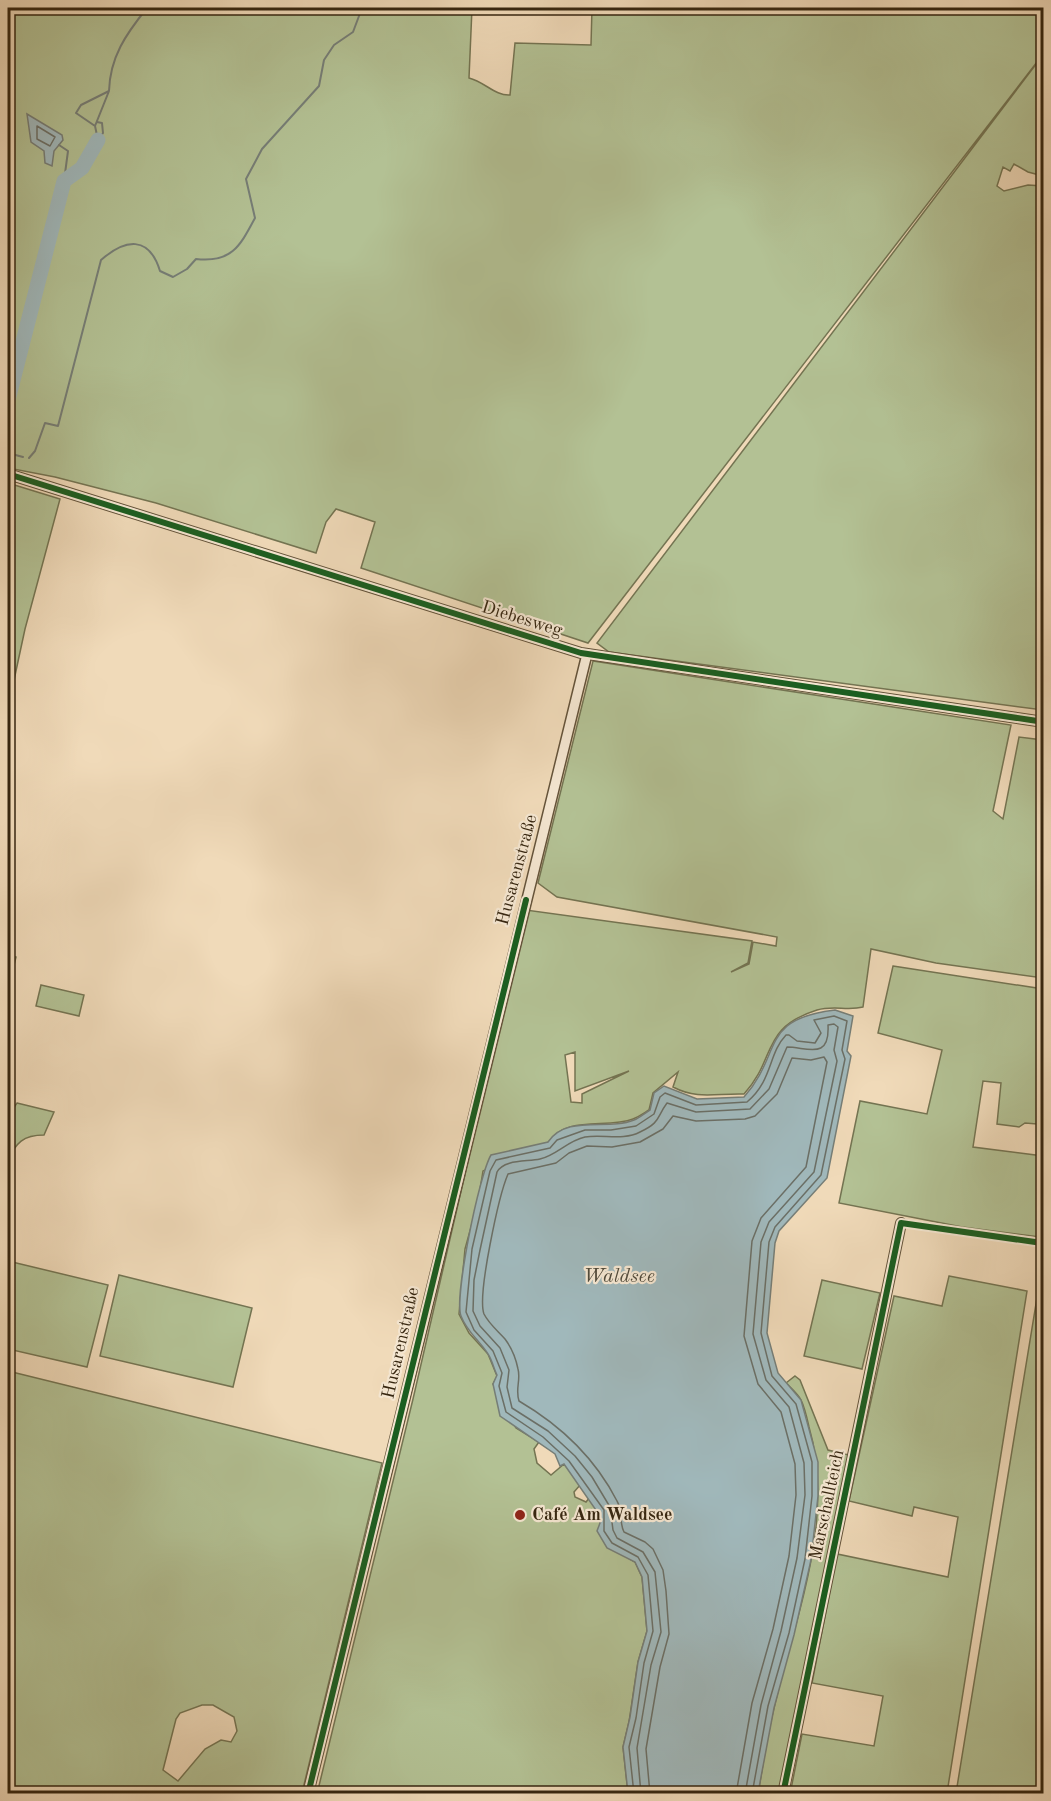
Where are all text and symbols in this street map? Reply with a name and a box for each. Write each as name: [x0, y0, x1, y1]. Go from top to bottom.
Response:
street label: Diebesweg: [479, 598, 565, 640]
street label: Husarenstraße: [494, 813, 540, 927]
water label: Waldsee: [583, 1267, 655, 1287]
street label: Husarenstraße: [379, 1285, 423, 1401]
street label: Marschallteich: [807, 1448, 848, 1562]
place label: Café Am Waldsee: [532, 1506, 673, 1524]
marker: Café Am Waldsee: [513, 1508, 527, 1522]

